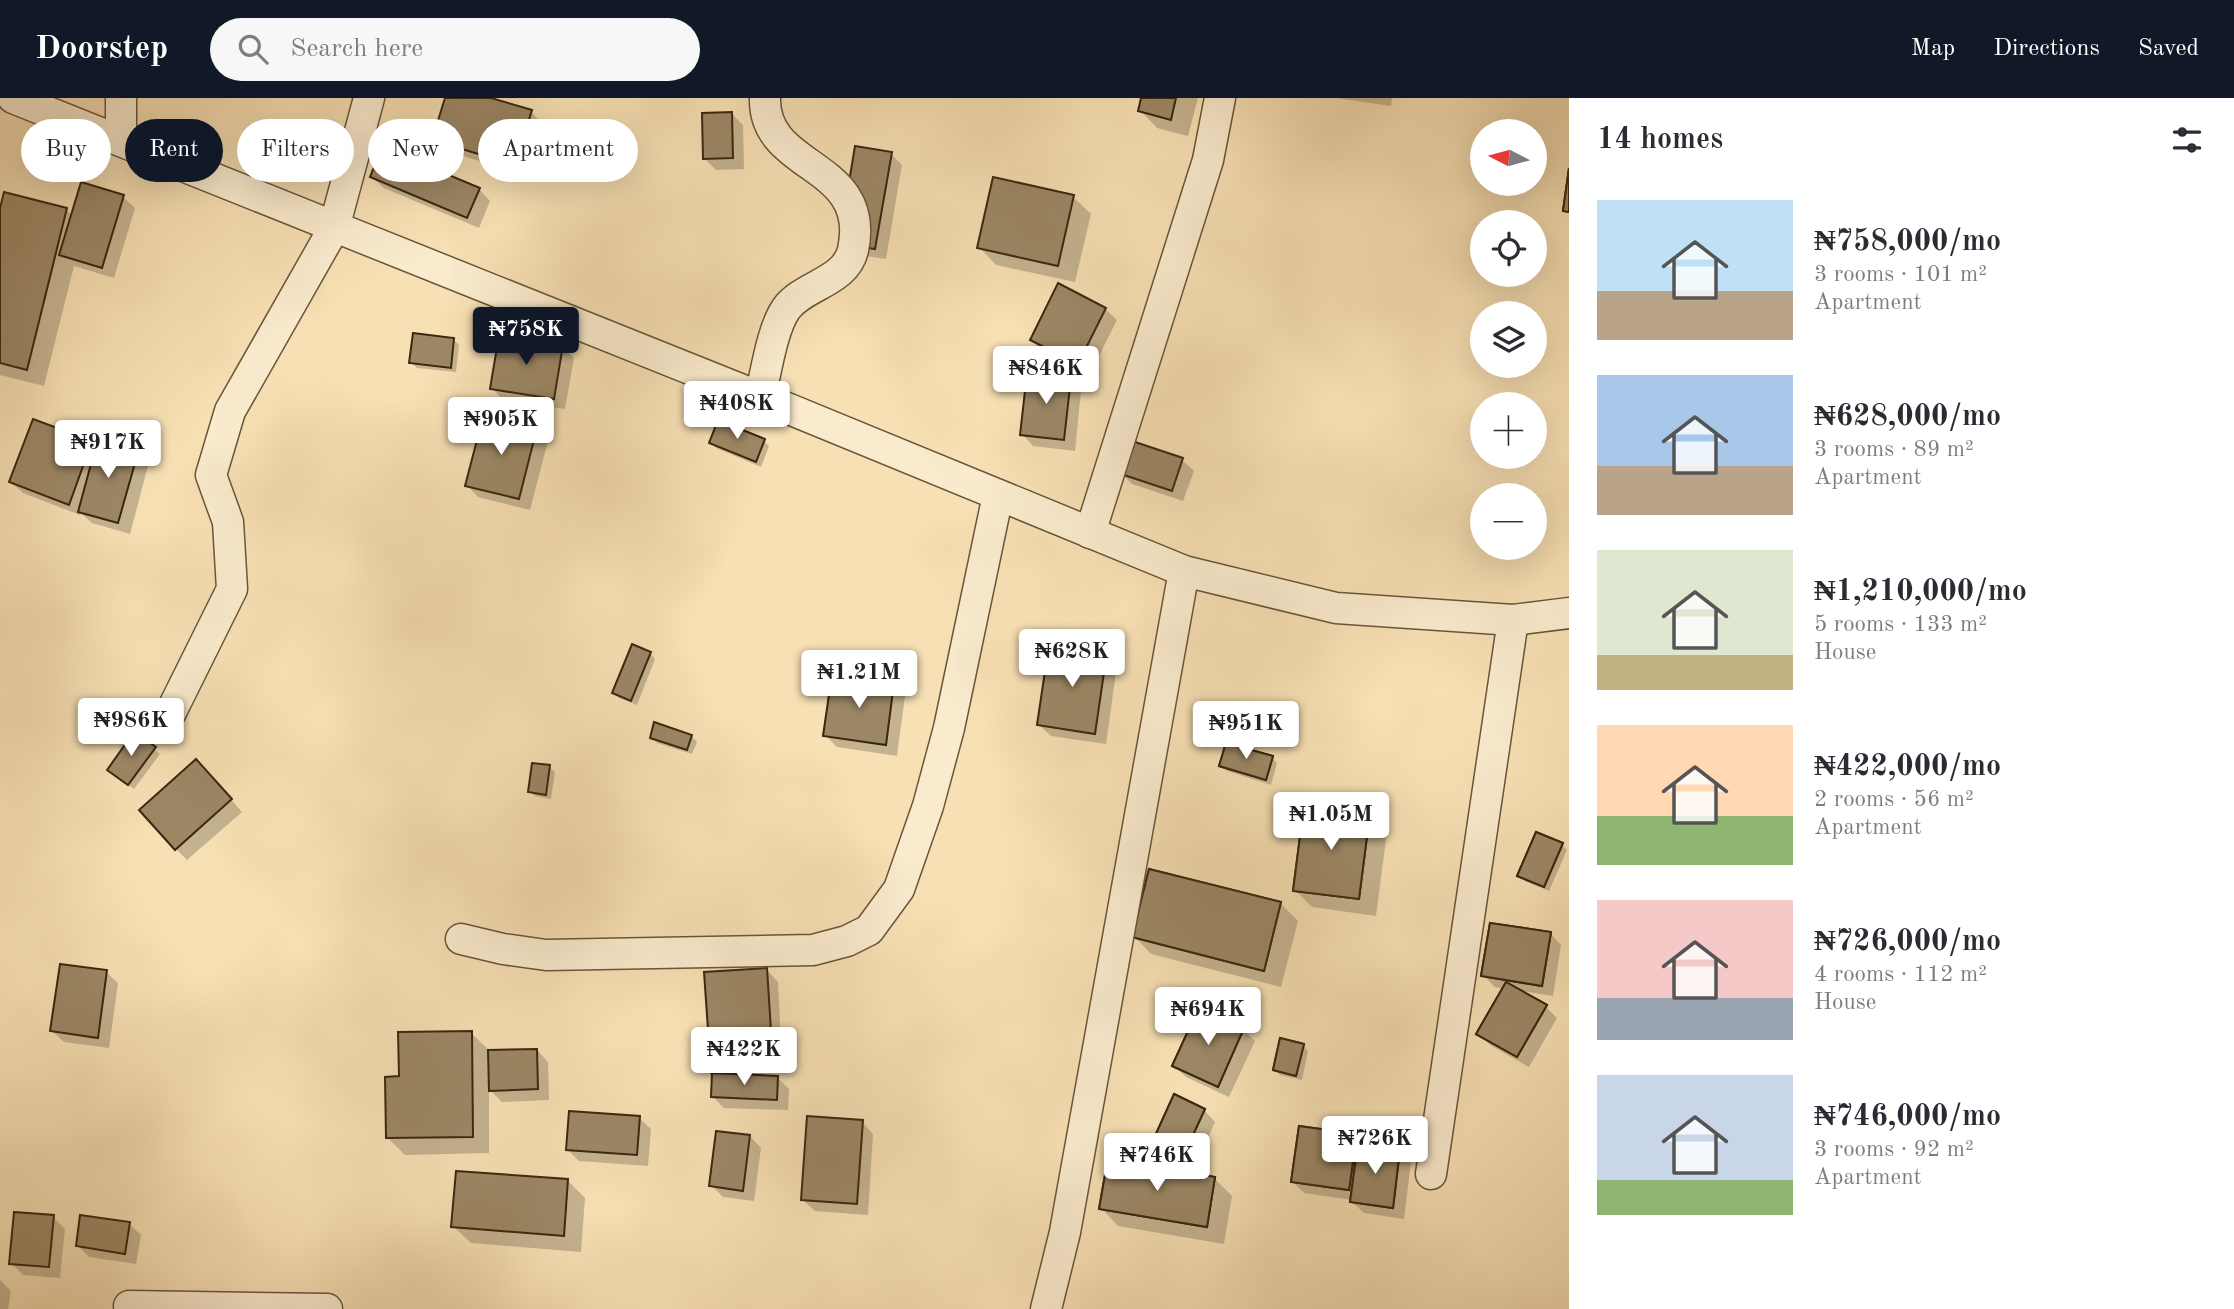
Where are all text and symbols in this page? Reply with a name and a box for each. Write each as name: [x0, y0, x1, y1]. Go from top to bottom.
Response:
search box: [210, 18, 700, 81]
icon: search: [234, 30, 272, 68]
text: Doorstep: [35, 33, 168, 66]
text: Search here: [290, 36, 423, 62]
text: Map: [1911, 37, 1955, 61]
text: Directions: [1993, 37, 2100, 61]
text: Saved: [2138, 37, 2199, 61]
chip: Buy: [21, 119, 111, 182]
chip: Rent: [125, 119, 223, 182]
chip: Filters: [237, 119, 354, 182]
chip: New: [368, 119, 464, 182]
chip: Apartment: [478, 119, 638, 182]
north arrow: [1470, 119, 1547, 196]
map controls: [1470, 119, 1547, 560]
icon: filters: [2168, 121, 2206, 159]
text: 14 homes: [1597, 125, 1723, 155]
button: locate: [1470, 210, 1547, 287]
text: ₦758,000/mo: [1814, 227, 2001, 257]
icon: home: [1653, 228, 1737, 312]
text: 3 rooms · 101 m²: [1814, 263, 1987, 286]
text: Apartment: [1814, 291, 1922, 314]
button: layers: [1470, 301, 1547, 378]
pin: ₦758K: [477, 308, 575, 367]
text: ₦758K: [489, 318, 563, 341]
pin: ₦846K: [997, 346, 1095, 406]
text: ₦846K: [1009, 357, 1083, 380]
pin: ₦408K: [688, 382, 786, 441]
text: ₦408K: [700, 392, 774, 415]
button: +: [1470, 392, 1547, 469]
pin: ₦905K: [452, 398, 550, 457]
text: ₦628,000/mo: [1814, 402, 2001, 432]
icon: home: [1653, 403, 1737, 487]
text: ₦905K: [464, 408, 538, 431]
pin: ₦917K: [59, 420, 157, 480]
text: ₦917K: [71, 431, 145, 454]
text: 3 rooms · 89 m²: [1814, 438, 1974, 461]
text: Apartment: [1814, 466, 1922, 489]
button: −: [1470, 483, 1547, 560]
text: ₦1,210,000/mo: [1814, 577, 2027, 607]
icon: home: [1653, 578, 1737, 662]
text: 5 rooms · 133 m²: [1814, 613, 1987, 636]
pin: ₦628K: [1023, 630, 1121, 689]
text: ₦628K: [1035, 640, 1109, 663]
text: House: [1814, 641, 1876, 664]
pin: ₦1.21M: [802, 650, 916, 710]
text: ₦1.21M: [817, 661, 901, 684]
pin: ₦986K: [82, 698, 180, 758]
pin: ₦951K: [1197, 702, 1295, 761]
text: ₦986K: [94, 709, 168, 732]
text: ₦951K: [1209, 712, 1283, 735]
text: ₦422,000/mo: [1814, 752, 2001, 782]
icon: home: [1653, 753, 1737, 837]
text: 2 rooms · 56 m²: [1814, 788, 1974, 811]
pin: ₦1.05M: [1274, 792, 1388, 852]
text: ₦1.05M: [1289, 803, 1373, 826]
text: Apartment: [1814, 816, 1922, 839]
text: ₦726,000/mo: [1814, 927, 2001, 957]
icon: home: [1653, 928, 1737, 1012]
text: 4 rooms · 112 m²: [1814, 963, 1987, 986]
pin: ₦694K: [1159, 988, 1257, 1047]
text: House: [1814, 991, 1876, 1014]
text: ₦694K: [1171, 998, 1245, 1021]
pin: ₦422K: [695, 1028, 793, 1087]
text: ₦422K: [707, 1038, 781, 1061]
text: ₦746,000/mo: [1814, 1102, 2001, 1132]
icon: home: [1653, 1103, 1737, 1187]
pin: ₦726K: [1326, 1116, 1424, 1176]
text: ₦726K: [1338, 1127, 1412, 1150]
pin: ₦746K: [1108, 1134, 1206, 1193]
text: 3 rooms · 92 m²: [1814, 1138, 1974, 1161]
text: ₦746K: [1120, 1144, 1194, 1167]
text: Apartment: [1814, 1166, 1922, 1189]

